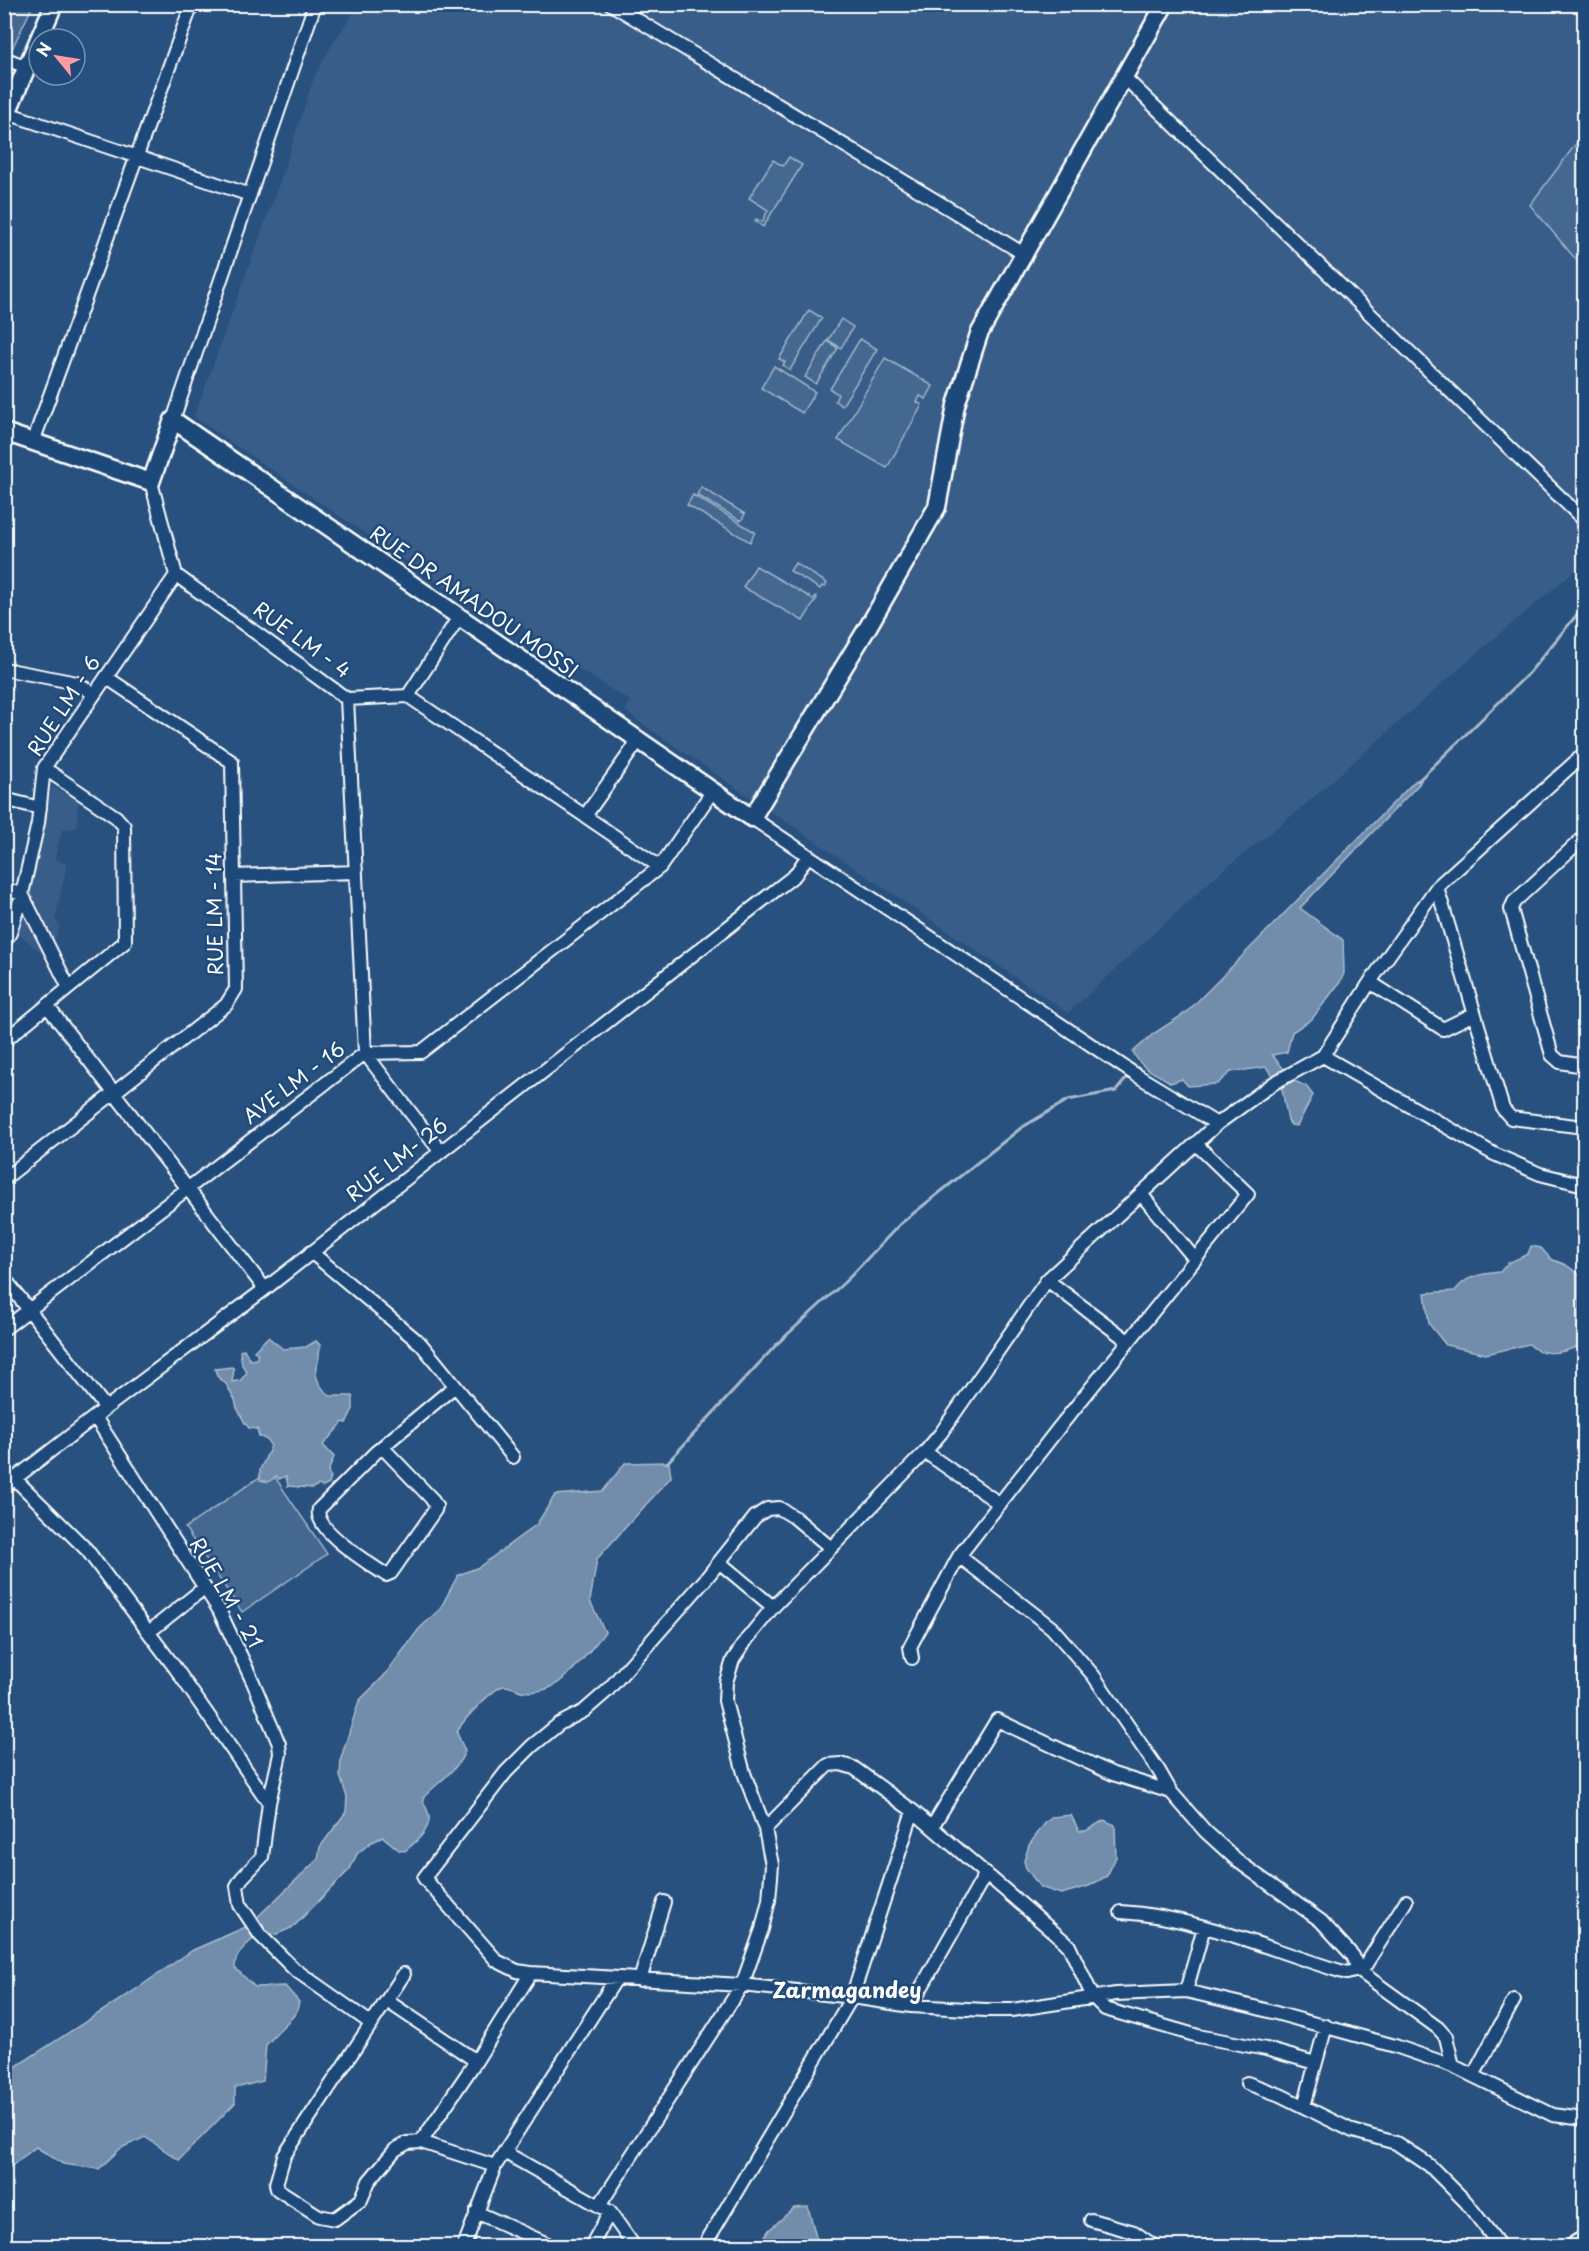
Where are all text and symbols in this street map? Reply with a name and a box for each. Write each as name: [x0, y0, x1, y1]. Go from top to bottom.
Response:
north arrow: [27, 27, 87, 87]
text: N: [30, 38, 57, 60]
street label: RUE DR AMADOU MOSSI: [364, 518, 585, 685]
street label: RUE LM - 4: [248, 594, 357, 685]
street label: RUE LM - 6: [19, 649, 107, 762]
street label: RUE LM - 14: [198, 852, 230, 976]
street label: AVE LM - 16: [236, 1034, 351, 1131]
street label: RUE LM- 26: [339, 1110, 454, 1209]
street label: RUE LM - 21: [183, 1531, 271, 1654]
district label: Zarmagandey: [772, 1973, 922, 2005]

